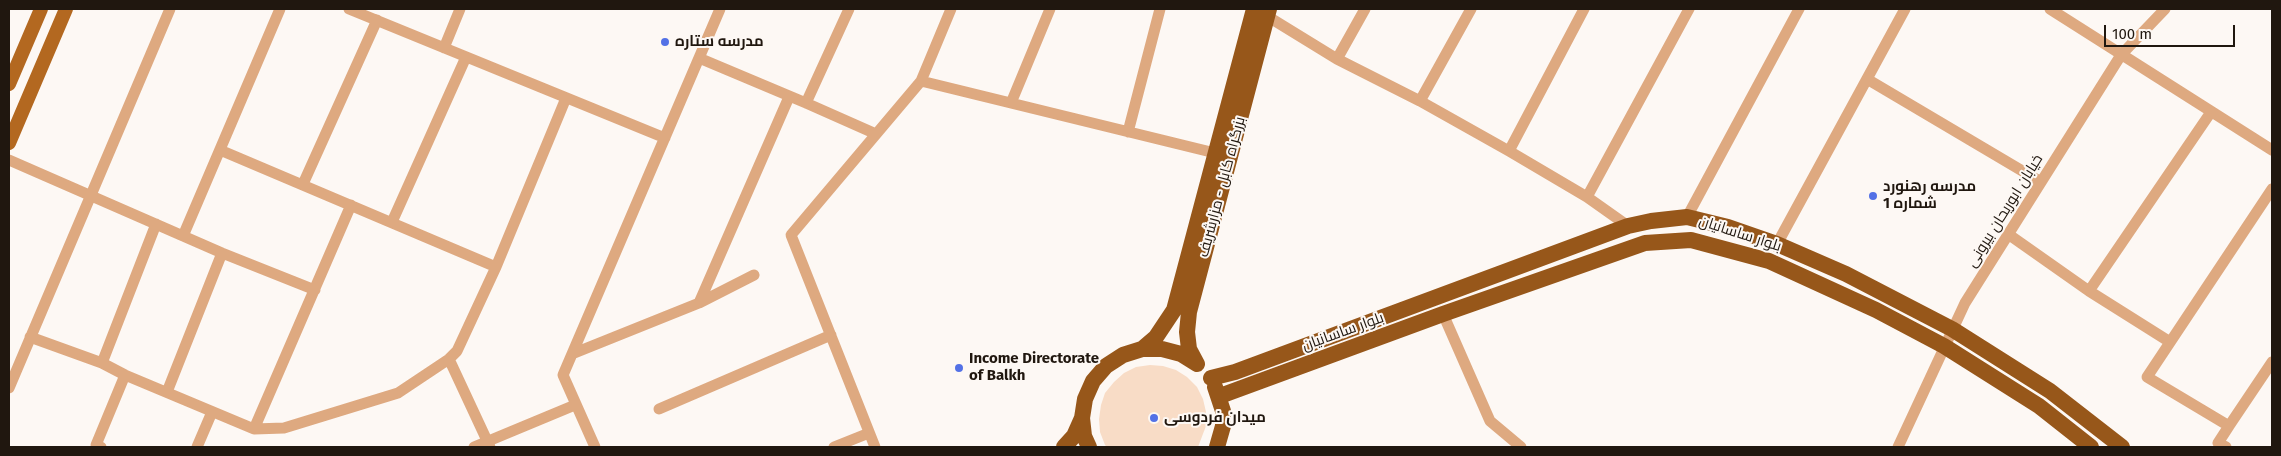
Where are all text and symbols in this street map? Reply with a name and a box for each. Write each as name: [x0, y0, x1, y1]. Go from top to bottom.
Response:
scale bar: [2106, 15, 2237, 47]
text: 100 m: [2112, 25, 2152, 43]
place label: مدرسه ستاره: [675, 33, 764, 51]
marker: مدرسه ستاره: [659, 36, 671, 48]
street label: بزرگراه کابل - مزارشریف: [1195, 115, 1249, 259]
street label: خیابان ابوریحان بیرونی: [1963, 151, 2047, 271]
place label: مدرسه رهنورد شماره 1: [1883, 178, 1976, 213]
marker: مدرسه رهنورد شماره 1: [1867, 190, 1879, 202]
street label: بلوار ساسانیان: [1696, 212, 1784, 256]
street label: بلوار ساسانیان: [1300, 309, 1386, 355]
place label: Income Directorate of Balkh: [969, 350, 1099, 385]
marker: Income Directorate of Balkh: [953, 362, 965, 374]
place label: میدان فردوسی: [1164, 409, 1266, 427]
marker: میدان فردوسی: [1148, 412, 1160, 424]

